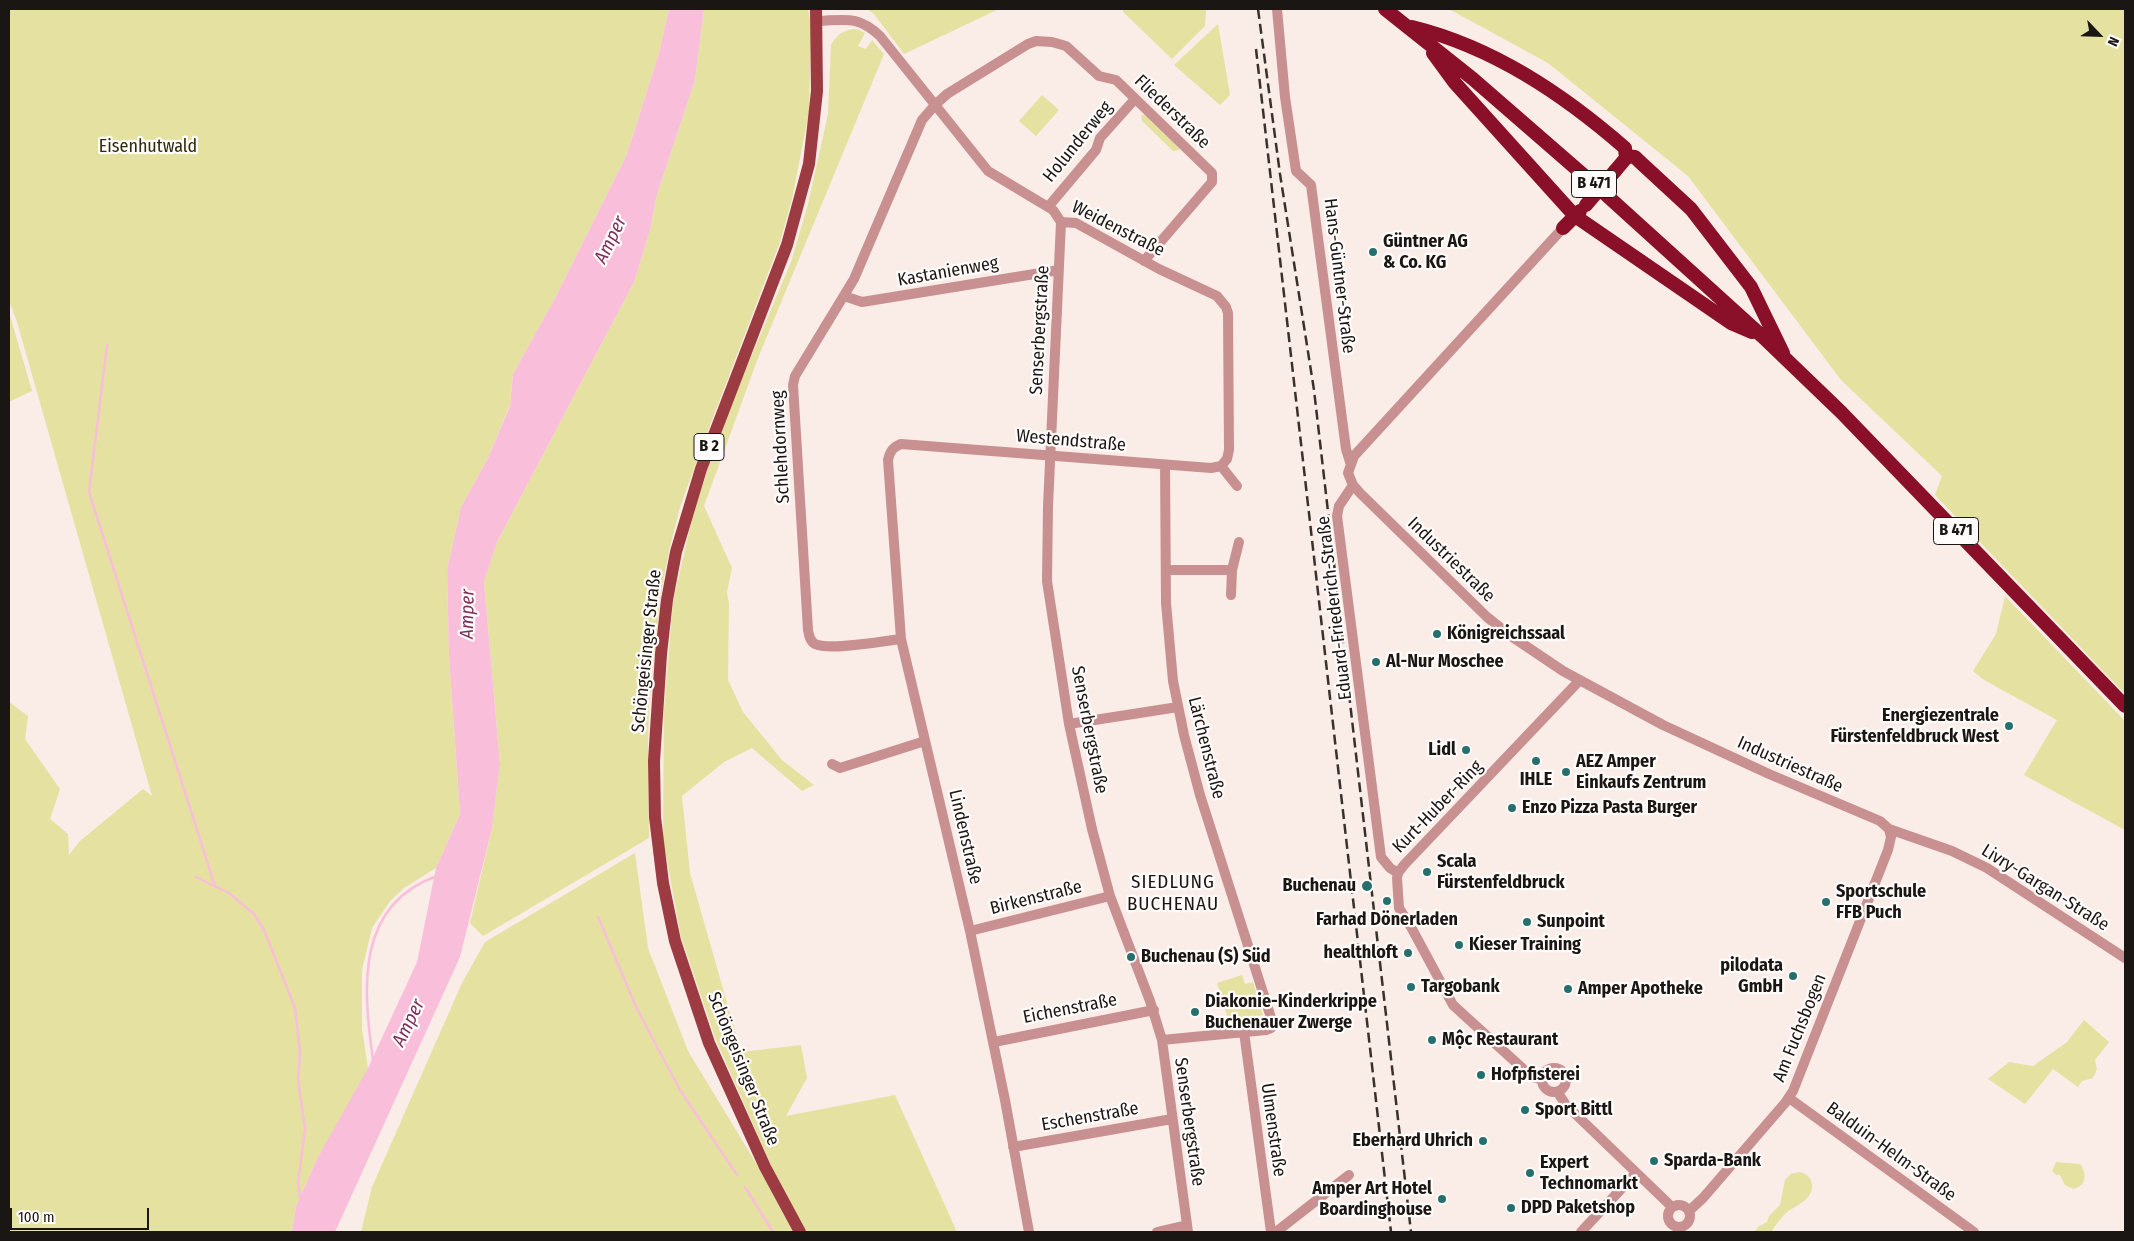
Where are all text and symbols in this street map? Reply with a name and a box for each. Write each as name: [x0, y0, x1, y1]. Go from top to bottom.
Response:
north arrow: [2074, 10, 2124, 60]
text: N: [2104, 34, 2123, 49]
street label: Fliederstraße: [1130, 71, 1214, 153]
street label: Holunderweg: [1039, 97, 1117, 187]
park label: Eisenhutwald: [99, 136, 197, 158]
road number: B 471: [1572, 170, 1616, 198]
street label: Weidenstraße: [1068, 196, 1168, 262]
street label: Hans-Güntner-Straße: [1319, 197, 1359, 355]
water label: Amper: [590, 213, 632, 267]
place label: Güntner AG & Co. KG: [1383, 231, 1468, 274]
marker: Güntner AG & Co. KG: [1367, 246, 1379, 258]
street label: Kastanienweg: [896, 253, 1000, 291]
street label: Senserbergstraße: [1026, 265, 1054, 395]
street label: Schlehdornweg: [767, 390, 795, 504]
street label: Westendstraße: [1015, 425, 1127, 457]
road number: B 2: [694, 434, 724, 461]
street label: Industriestraße: [1403, 513, 1499, 607]
street label: Eduard-Friederich-Straße: [1313, 515, 1357, 701]
road number: B 471: [1934, 518, 1978, 544]
street label: Schöngeisinger Straße: [628, 568, 666, 734]
water label: Amper: [456, 589, 480, 639]
place label: Königreichssaal: [1447, 623, 1565, 645]
marker: Königreichssaal: [1431, 628, 1443, 640]
place label: Al-Nur Moschee: [1386, 651, 1504, 673]
marker: Al-Nur Moschee: [1370, 656, 1382, 668]
street label: Senserbergstraße: [1066, 664, 1112, 796]
street label: Lärchenstraße: [1183, 695, 1229, 801]
place label: Energiezentrale Fürstenfeldbruck West: [1830, 705, 1999, 748]
marker: Energiezentrale Fürstenfeldbruck West: [2003, 720, 2015, 732]
street label: Industriestraße: [1734, 732, 1846, 798]
place label: Lidl: [1428, 739, 1456, 761]
marker: Lidl: [1460, 744, 1472, 756]
place label: AEZ Amper Einkaufs Zentrum: [1576, 751, 1706, 794]
marker: IHLE: [1530, 755, 1542, 767]
street label: Kurt-Huber-Ring: [1388, 756, 1488, 858]
marker: AEZ Amper Einkaufs Zentrum: [1560, 766, 1572, 778]
place label: IHLE: [1520, 769, 1552, 791]
street label: Lindenstraße: [944, 787, 986, 887]
place label: Enzo Pizza Pasta Burger: [1522, 797, 1697, 819]
marker: Enzo Pizza Pasta Burger: [1506, 802, 1518, 814]
street label: Livry-Gargan-Straße: [1977, 840, 2113, 936]
place label: Scala Fürstenfeldbruck: [1437, 851, 1565, 894]
marker: Scala Fürstenfeldbruck: [1421, 866, 1433, 878]
district label: SIEDLUNG BUCHENAU: [1126, 872, 1220, 916]
place label: Buchenau: [1282, 875, 1356, 897]
street label: Birkenstraße: [988, 876, 1084, 920]
marker: Buchenau: [1360, 879, 1374, 893]
place label: Sportschule FFB Puch: [1836, 881, 1926, 924]
marker: Farhad Dönerladen: [1381, 895, 1393, 907]
marker: Sportschule FFB Puch: [1820, 896, 1832, 908]
place label: Farhad Dönerladen: [1316, 909, 1458, 931]
place label: Sunpoint: [1537, 911, 1605, 933]
marker: Sunpoint: [1521, 916, 1533, 928]
place label: Kieser Training: [1469, 934, 1581, 956]
marker: Kieser Training: [1453, 939, 1465, 951]
place label: healthloft: [1323, 942, 1398, 964]
place label: Buchenau (S) Süd: [1141, 946, 1271, 968]
marker: healthloft: [1402, 947, 1414, 959]
marker: Buchenau (S) Süd: [1125, 951, 1137, 963]
place label: pilodata GmbH: [1720, 955, 1783, 998]
marker: pilodata GmbH: [1787, 970, 1799, 982]
street label: Am Fuchsbogen: [1769, 971, 1831, 1085]
place label: Targobank: [1421, 976, 1500, 998]
place label: Amper Apotheke: [1578, 978, 1703, 1000]
marker: Targobank: [1405, 981, 1417, 993]
marker: Amper Apotheke: [1562, 983, 1574, 995]
street label: Schöngeisinger Straße: [702, 989, 784, 1149]
street label: Eichenstraße: [1021, 989, 1119, 1029]
place label: Diakonie-Kinderkrippe Buchenauer Zwerge: [1205, 991, 1377, 1034]
water label: Amper: [388, 996, 430, 1050]
marker: Diakonie-Kinderkrippe Buchenauer Zwerge: [1189, 1006, 1201, 1018]
place label: Mộc Restaurant: [1442, 1029, 1558, 1051]
marker: Mộc Restaurant: [1426, 1034, 1438, 1046]
street label: Senserbergstraße: [1169, 1056, 1209, 1188]
place label: Hofpfisterei: [1491, 1064, 1580, 1086]
marker: Hofpfisterei: [1475, 1069, 1487, 1081]
street label: Ulmenstraße: [1256, 1082, 1290, 1178]
street label: Eschenstraße: [1040, 1098, 1140, 1136]
street label: Balduin-Helm-Straße: [1822, 1098, 1960, 1206]
place label: Sport Bittl: [1535, 1099, 1613, 1121]
marker: Sport Bittl: [1519, 1104, 1531, 1116]
place label: Eberhard Uhrich: [1352, 1130, 1473, 1152]
marker: Eberhard Uhrich: [1477, 1135, 1489, 1147]
place label: Sparda-Bank: [1664, 1150, 1761, 1172]
place label: Expert Technomarkt: [1540, 1152, 1638, 1194]
marker: Sparda-Bank: [1648, 1155, 1660, 1167]
marker: Expert Technomarkt: [1524, 1167, 1536, 1179]
place label: Amper Art Hotel Boardinghouse: [1312, 1178, 1432, 1220]
marker: Amper Art Hotel Boardinghouse: [1436, 1193, 1448, 1205]
place label: DPD Paketshop: [1521, 1197, 1635, 1219]
scale bar: [12, 1198, 151, 1230]
marker: DPD Paketshop: [1505, 1202, 1517, 1214]
text: 100 m: [18, 1208, 55, 1226]

